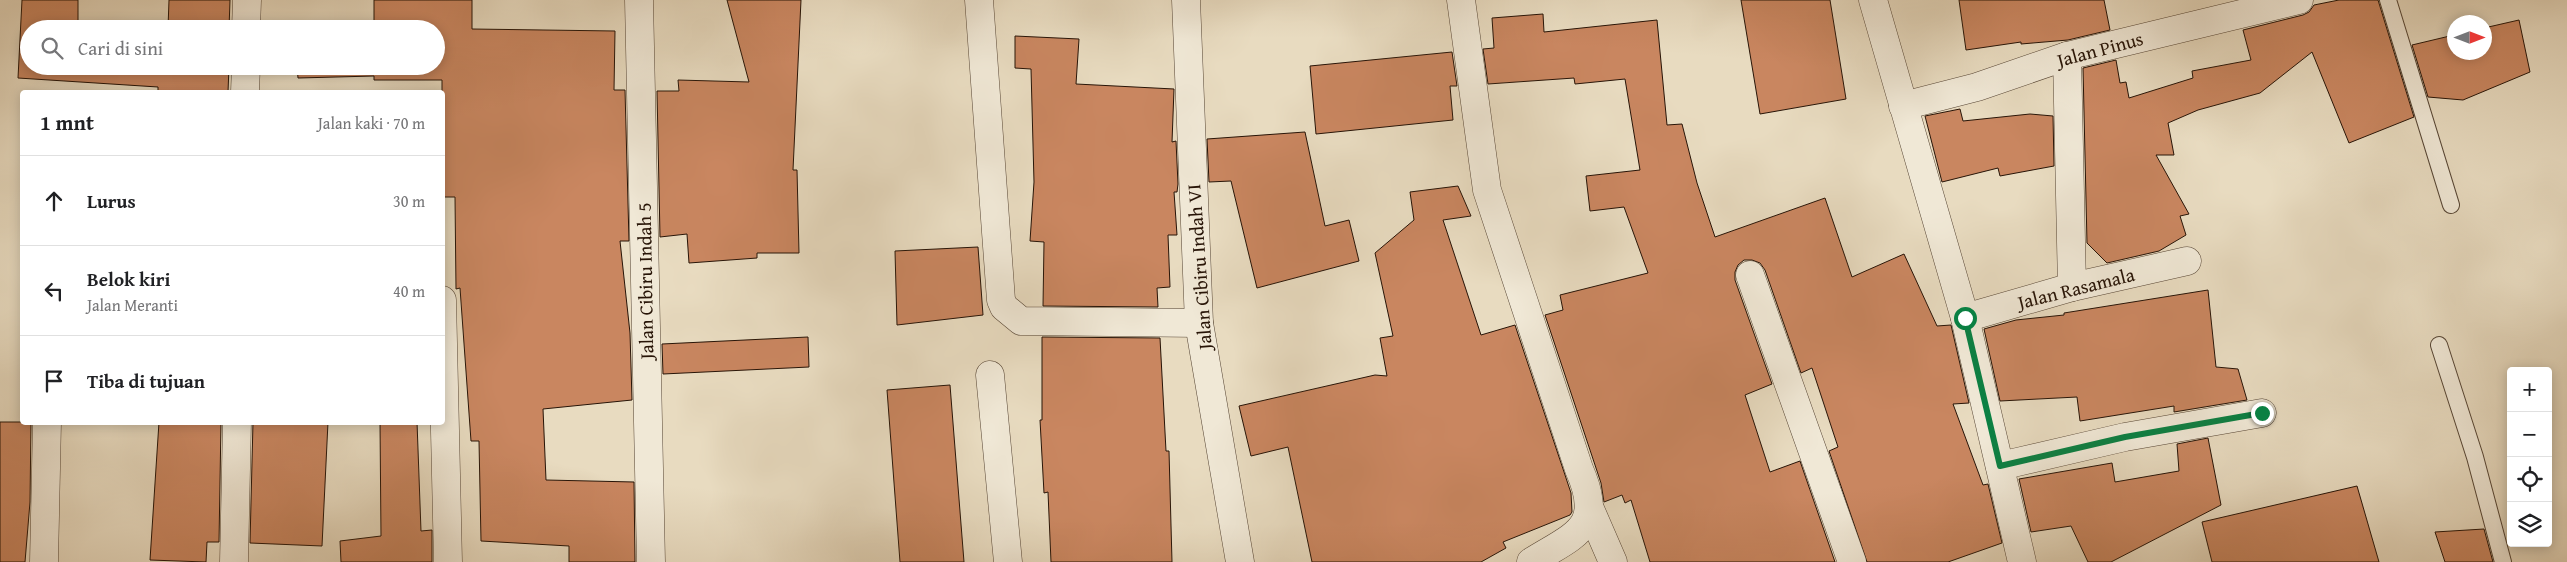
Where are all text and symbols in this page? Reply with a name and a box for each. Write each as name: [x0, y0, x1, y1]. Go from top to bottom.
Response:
north arrow: [2447, 15, 2492, 60]
search box: [20, 20, 445, 75]
street label: Jalan Pinus: [2052, 24, 2146, 74]
icon: search: [38, 34, 66, 62]
text: Cari di sini: [78, 34, 163, 62]
text: 1 mnt: [40, 107, 94, 138]
text: Jalan kaki · 70 m: [318, 111, 425, 135]
street label: Jalan Cibiru Indah VI: [1179, 183, 1219, 353]
icon: ahead: [40, 187, 68, 215]
text: Lurus: [87, 187, 136, 215]
text: 30 m: [393, 189, 425, 213]
street label: Jalan Cibiru Indah 5: [630, 202, 660, 362]
street label: Jalan Rasamala: [2013, 260, 2137, 317]
text: Belok kiri: [87, 265, 170, 293]
icon: left: [40, 277, 68, 305]
text: 40 m: [393, 279, 425, 303]
text: Jalan Meranti: [87, 293, 178, 317]
route start: [1954, 307, 1977, 330]
icon: arrive: [40, 367, 68, 395]
text: Tiba di tujuan: [87, 367, 205, 395]
map controls: [2507, 367, 2552, 547]
button: +: [2507, 367, 2552, 412]
route end: [2251, 402, 2274, 425]
button: −: [2507, 412, 2552, 457]
button: locate: [2507, 457, 2552, 502]
button: layers: [2507, 502, 2552, 547]

